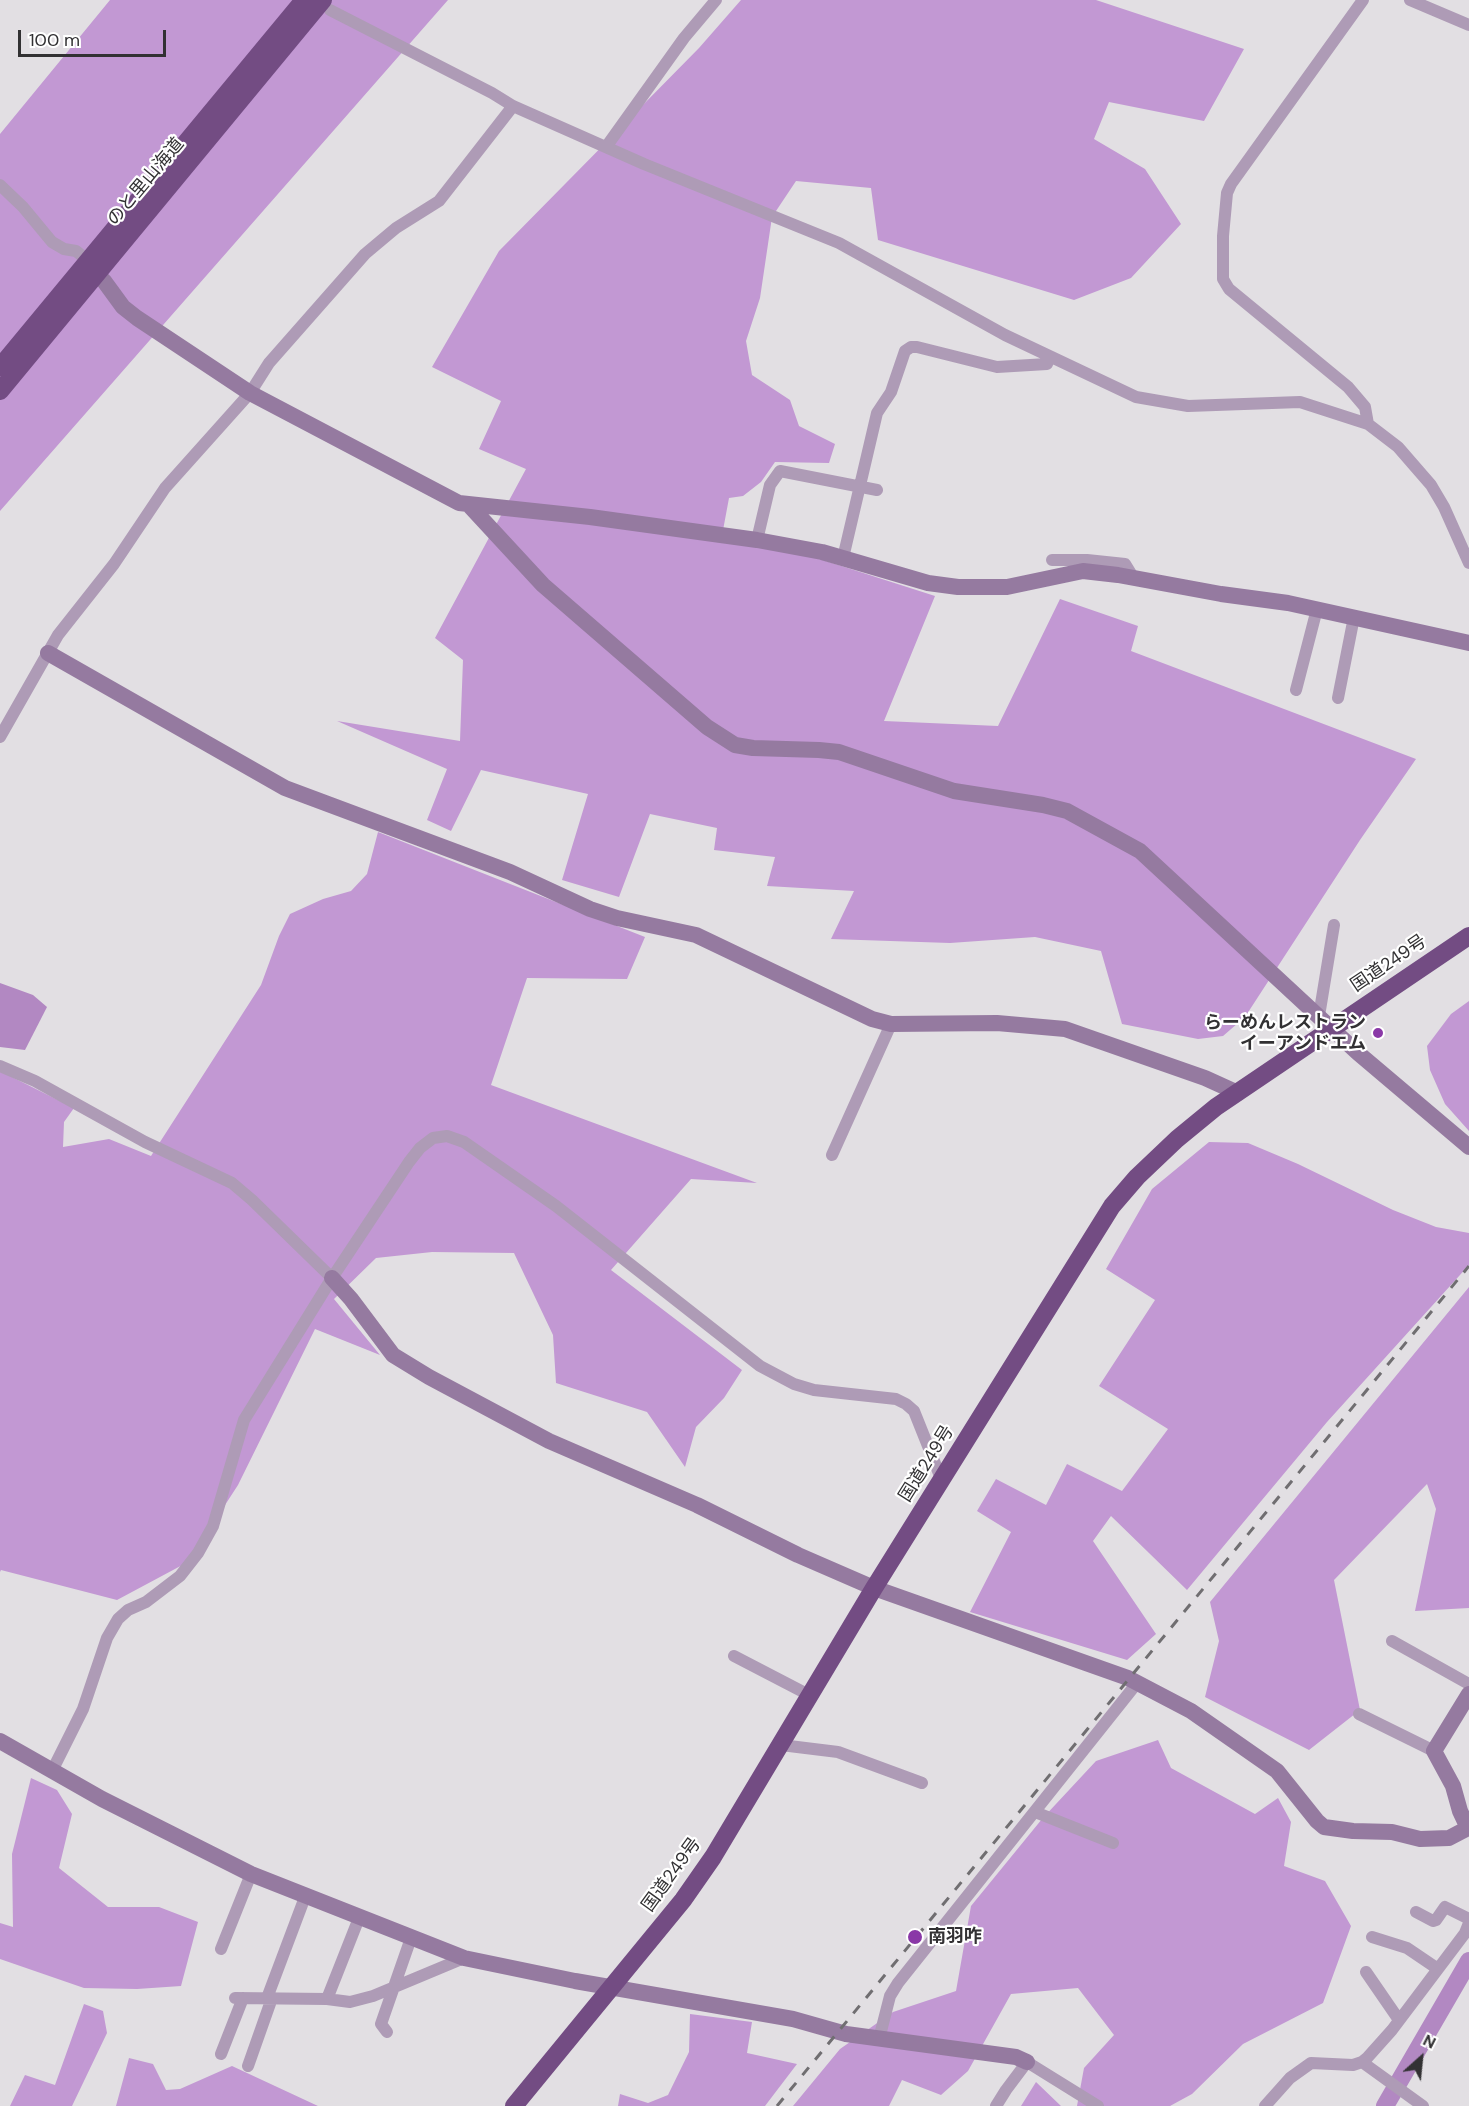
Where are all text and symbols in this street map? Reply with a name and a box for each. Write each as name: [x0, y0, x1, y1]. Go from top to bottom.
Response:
scale bar: [21, 18, 170, 56]
text: 100 m: [29, 28, 80, 52]
street label: のと里山海道: [103, 134, 189, 230]
street label: 国道249号: [1347, 931, 1431, 997]
place label: らーめんレストラン イーアンドエム: [1204, 1012, 1366, 1054]
marker: らーめんレストラン イーアンドエム: [1371, 1026, 1385, 1040]
street label: 国道249号: [895, 1422, 959, 1506]
street label: 国道249号: [638, 1834, 706, 1916]
place label: 南羽咋: [928, 1926, 982, 1948]
marker: 南羽咋: [906, 1928, 924, 1946]
north arrow: [1391, 2028, 1451, 2088]
text: N: [1419, 2030, 1439, 2054]

